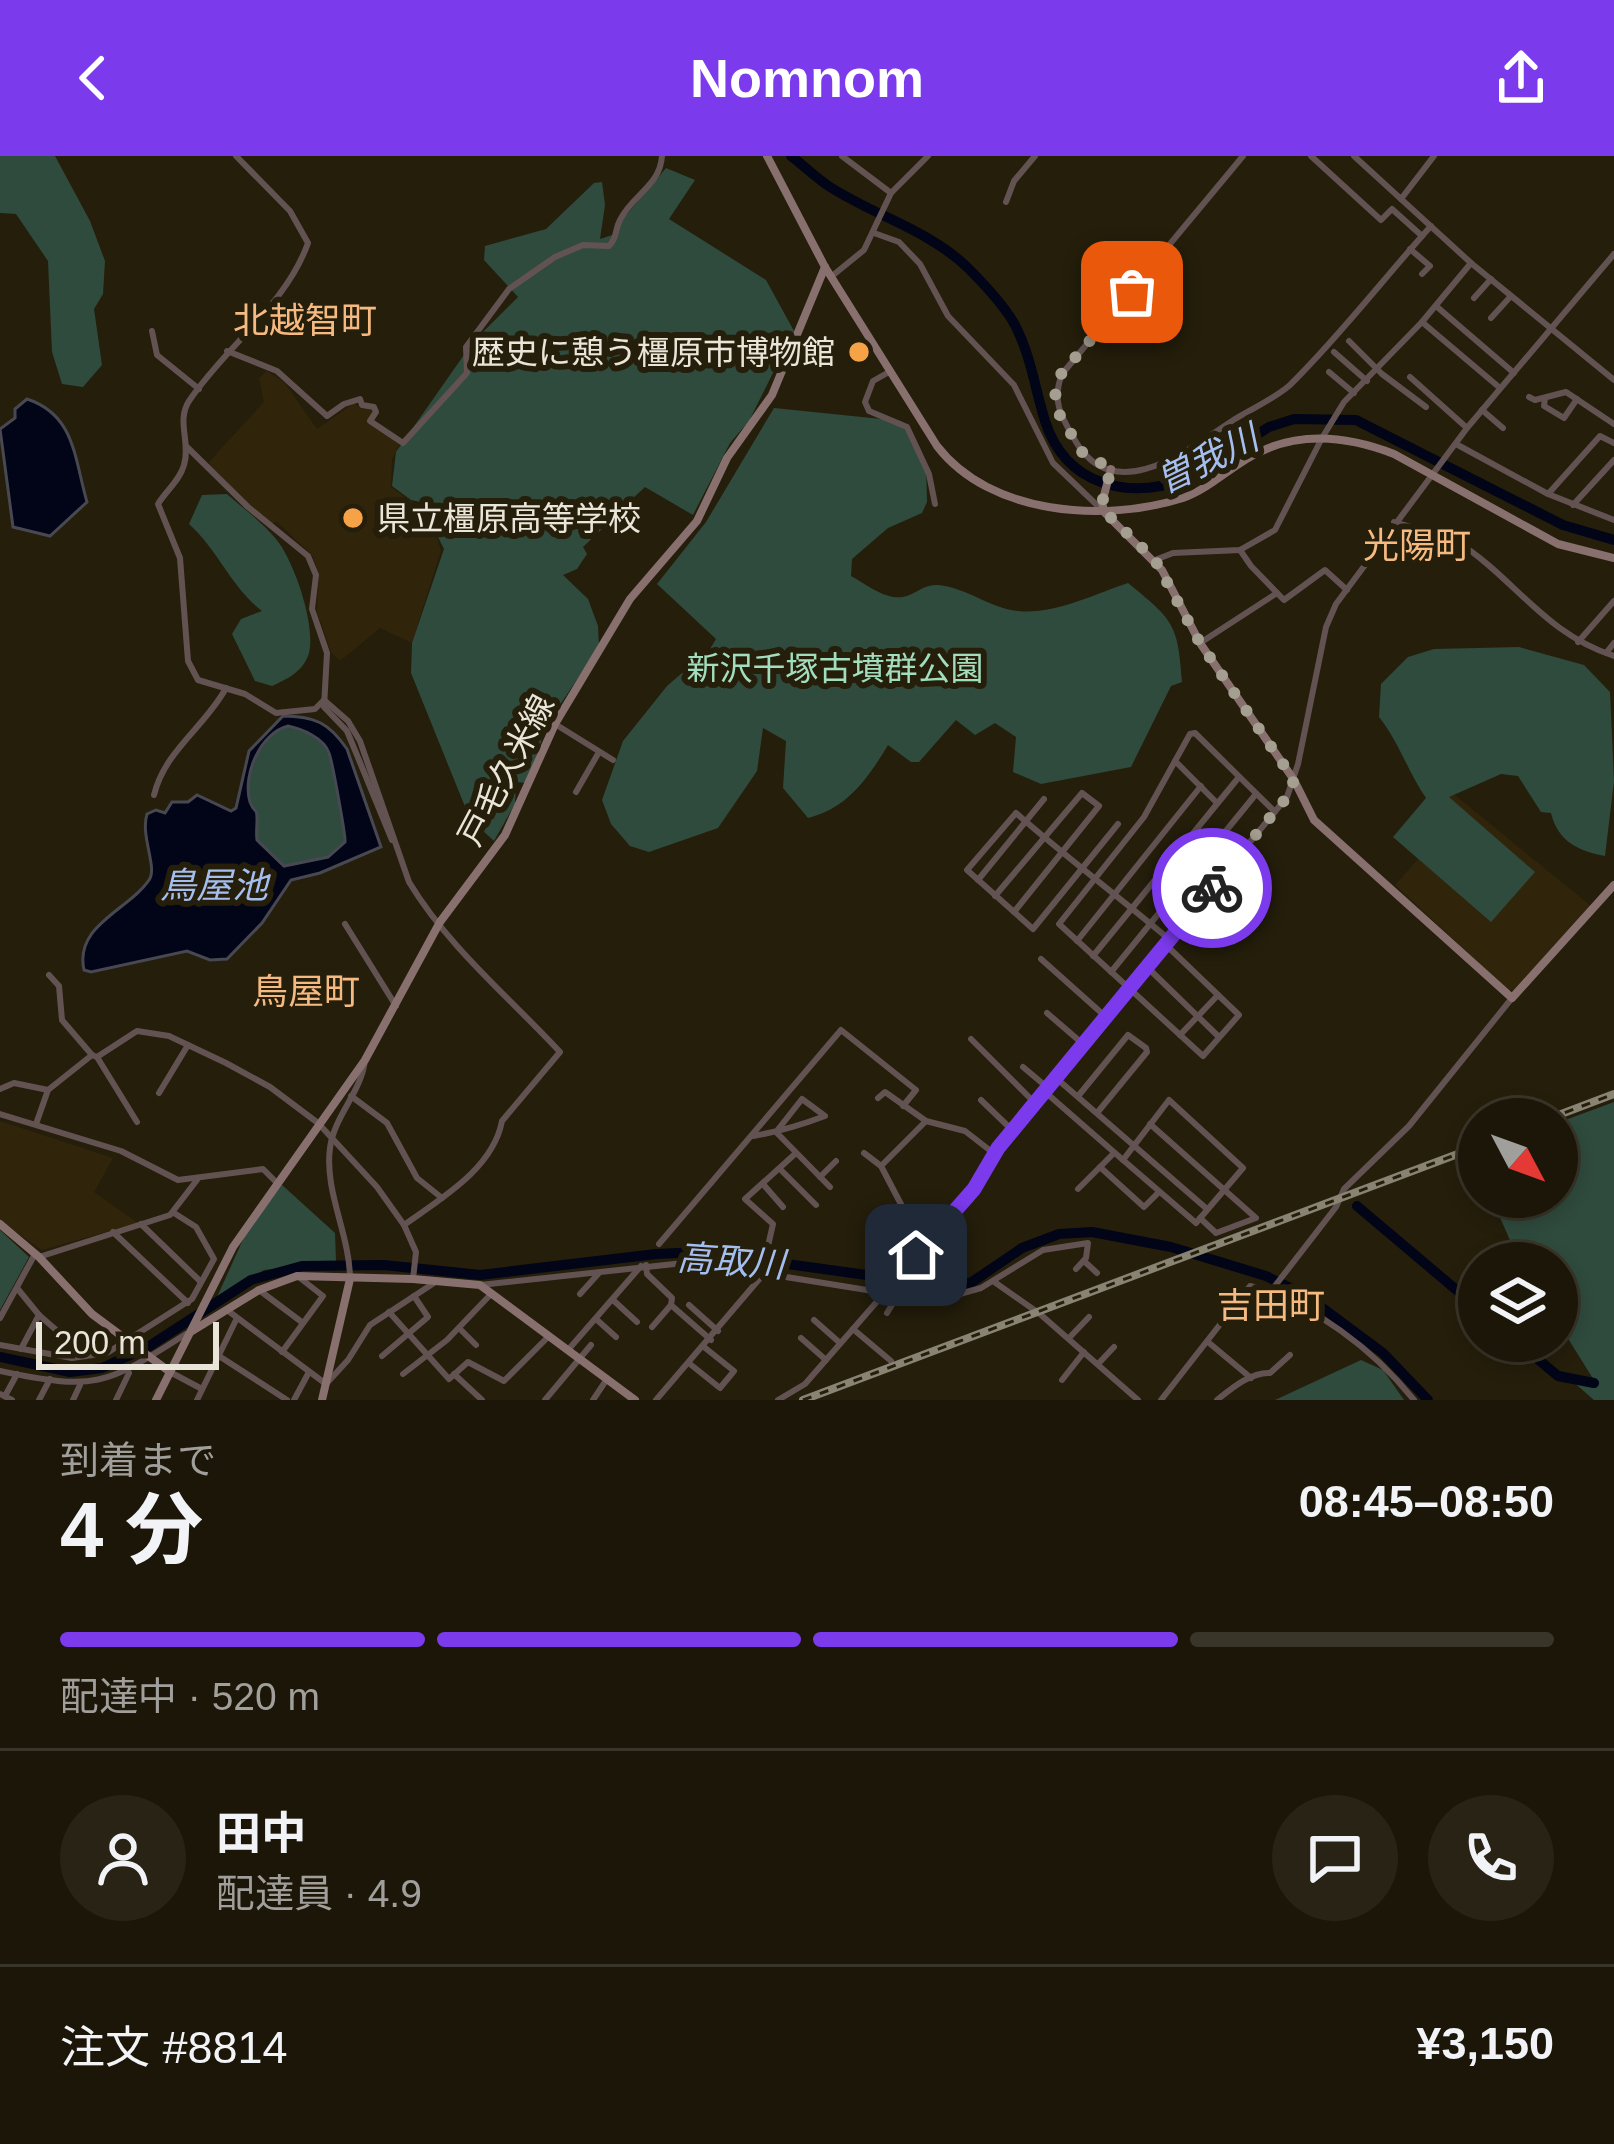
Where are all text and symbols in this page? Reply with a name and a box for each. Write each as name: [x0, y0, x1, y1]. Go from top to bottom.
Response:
icon: back: [60, 45, 126, 111]
icon: share: [1488, 45, 1554, 111]
text: Nomnom: [690, 48, 924, 108]
pin: [1081, 241, 1183, 343]
icon: bag: [1099, 259, 1165, 325]
district label: 北越智町: [233, 300, 377, 341]
place label: 歴史に憩う橿原市博物館: [472, 334, 835, 371]
marker: 歴史に憩う橿原市博物館: [846, 339, 872, 365]
water label: 曽我川: [1149, 415, 1268, 501]
place label: 県立橿原高等学校: [377, 500, 641, 537]
marker: 県立橿原高等学校: [340, 505, 366, 531]
district label: 光陽町: [1363, 525, 1471, 566]
park label: 新沢千塚古墳群公園: [687, 650, 984, 687]
street label: 戸毛久米線: [451, 688, 561, 852]
courier: [1152, 828, 1272, 948]
icon: bike: [1179, 855, 1245, 921]
water label: 鳥屋池: [160, 865, 271, 906]
district label: 鳥屋町: [252, 971, 360, 1012]
north arrow: [1458, 1098, 1578, 1218]
map controls: [1458, 1098, 1578, 1362]
pin: [865, 1204, 967, 1306]
icon: home: [883, 1222, 949, 1288]
water label: 高取川: [676, 1237, 790, 1285]
button: layers: [1458, 1242, 1578, 1362]
district label: 吉田町: [1217, 1285, 1325, 1326]
scale bar: [36, 1316, 219, 1369]
text: 200 m: [54, 1324, 146, 1361]
text: 到着まで: [60, 1439, 216, 1482]
text: 08:45–08:50: [1299, 1476, 1554, 1527]
text: 4 分: [60, 1486, 203, 1574]
text: 配達中 · 520 m: [60, 1675, 320, 1718]
button: person: [60, 1795, 186, 1921]
button: chat: [1272, 1795, 1398, 1921]
button: phone: [1428, 1795, 1554, 1921]
text: 田中: [216, 1808, 306, 1859]
text: 配達員 · 4.9: [216, 1872, 422, 1915]
text: ¥3,150: [1416, 2018, 1554, 2069]
text: 注文 #8814: [60, 2022, 288, 2073]

